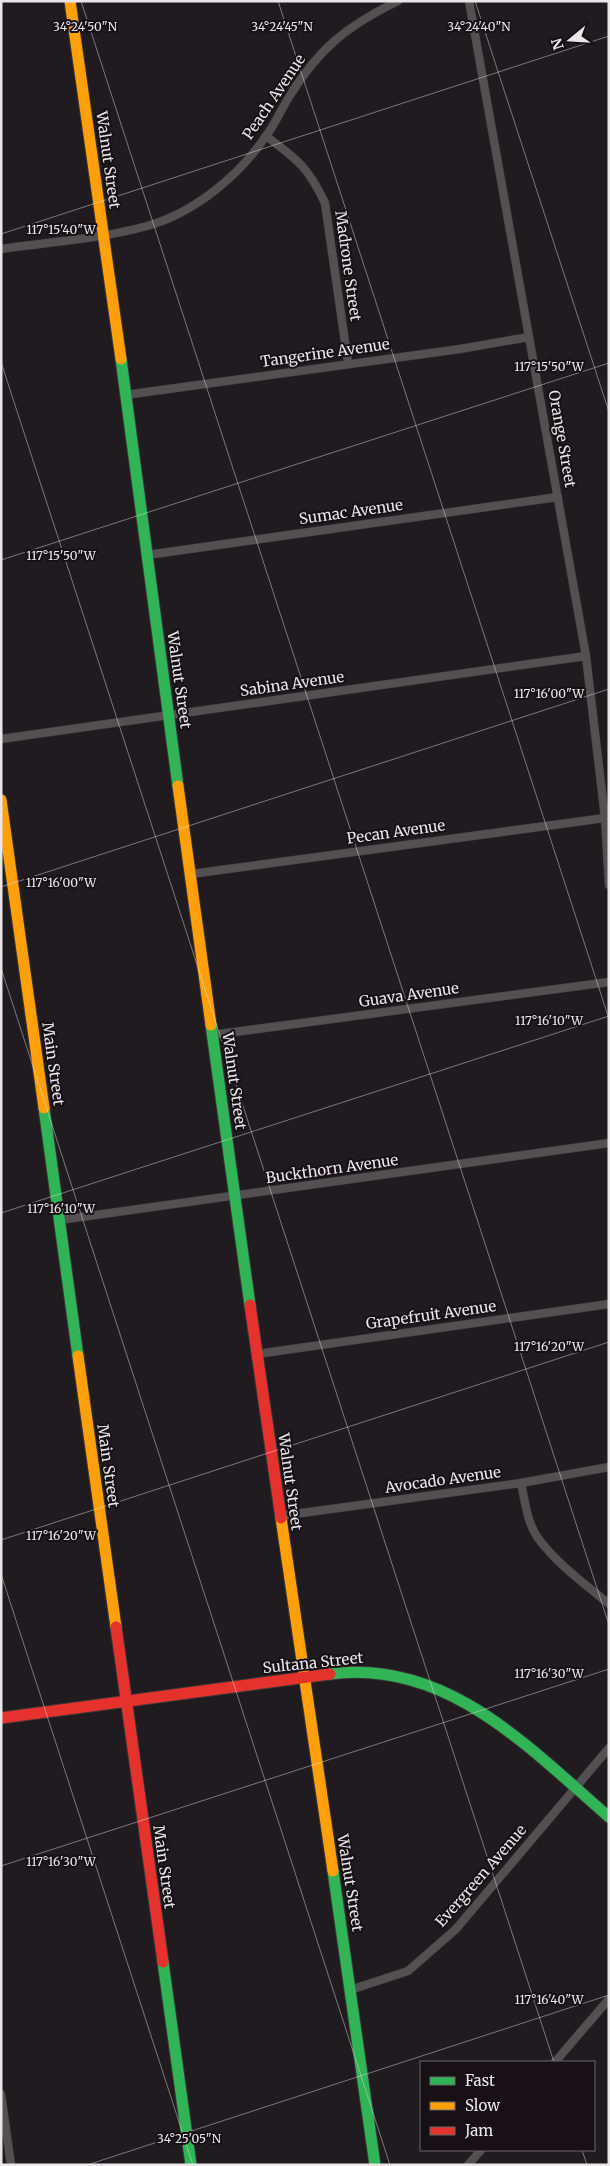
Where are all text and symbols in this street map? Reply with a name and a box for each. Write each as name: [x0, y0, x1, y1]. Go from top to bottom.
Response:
north arrow: [545, 15, 595, 65]
text: 34°24'50"N: [53, 19, 118, 34]
text: 34°24'45"N: [251, 19, 313, 34]
text: 34°24'40"N: [447, 19, 511, 34]
text: N: [547, 36, 568, 52]
street label: Peach Avenue: [238, 50, 309, 143]
street label: Walnut Street: [92, 109, 125, 210]
street label: Madrone Street: [331, 209, 366, 323]
text: 117°15'40"W: [26, 222, 97, 237]
street label: Tangerine Avenue: [259, 334, 391, 371]
text: 117°15'50"W: [514, 359, 585, 374]
street label: Orange Street: [545, 389, 580, 489]
street label: Sumac Avenue: [298, 495, 404, 528]
text: 117°15'50"W: [26, 548, 97, 563]
street label: Walnut Street: [163, 629, 196, 730]
street label: Sabina Avenue: [239, 667, 345, 700]
text: 117°16'00"W: [514, 686, 585, 701]
street label: Pecan Avenue: [345, 815, 447, 848]
text: 117°16'00"W: [26, 875, 97, 890]
street label: Guava Avenue: [358, 978, 460, 1011]
text: 117°16'10"W: [515, 1013, 584, 1028]
street label: Main Street: [38, 1021, 69, 1107]
street label: Walnut Street: [218, 1030, 251, 1131]
street label: Buckthorn Avenue: [265, 1150, 400, 1187]
text: 117°16'10"W: [27, 1201, 96, 1216]
street label: Grapefruit Avenue: [365, 1296, 497, 1333]
text: 117°16'20"W: [514, 1339, 585, 1354]
street label: Main Street: [93, 1423, 124, 1509]
street label: Walnut Street: [274, 1431, 307, 1532]
street label: Avocado Avenue: [383, 1462, 502, 1497]
text: 117°16'20"W: [26, 1528, 97, 1543]
street label: Sultana Street: [262, 1648, 364, 1677]
text: 117°16'30"W: [514, 1666, 585, 1681]
street label: Evergreen Avenue: [431, 1820, 530, 1931]
street label: Main Street: [149, 1824, 180, 1910]
street label: Walnut Street: [333, 1832, 368, 1933]
text: 117°16'30"W: [26, 1854, 97, 1869]
text: 117°16'40"W: [515, 1992, 585, 2007]
legend: [420, 2061, 595, 2151]
text: Fast: [465, 2071, 495, 2090]
text: Slow: [465, 2096, 500, 2115]
text: Jam: [464, 2121, 493, 2140]
text: 34°25'05"N: [157, 2131, 222, 2146]

